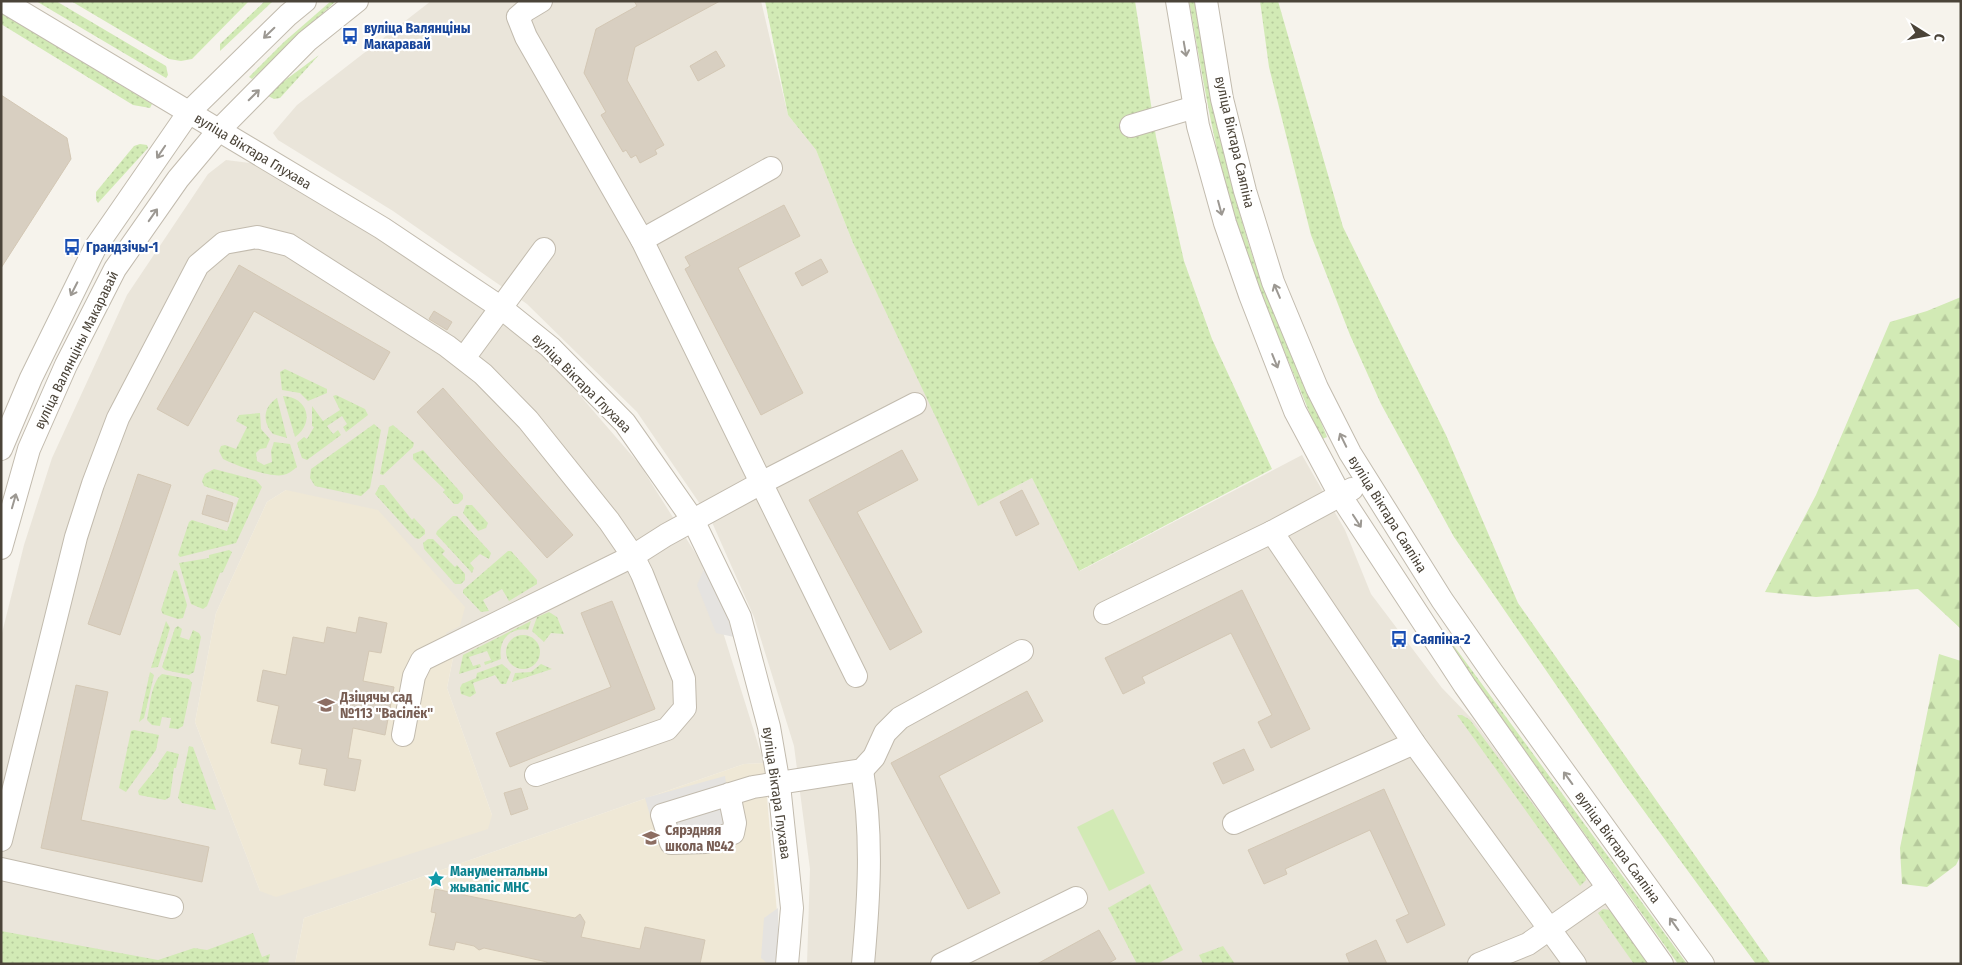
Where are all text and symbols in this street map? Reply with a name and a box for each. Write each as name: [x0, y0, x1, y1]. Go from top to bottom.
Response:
north arrow: [1902, 10, 1952, 60]
place label: вуліца Валянціны Макаравай: [364, 20, 471, 53]
bus stop icon: вуліца Валянціны Макаравай: [340, 26, 360, 46]
one-way arrow: [263, 27, 275, 40]
text: С: [1930, 32, 1948, 43]
one-way arrow: [1180, 41, 1190, 57]
street label: вуліца Віктара Саяпіна: [1211, 75, 1258, 210]
one-way arrow: [247, 90, 259, 102]
street label: вуліца Віктара Глухава: [191, 110, 314, 193]
one-way arrow: [156, 145, 166, 159]
one-way arrow: [1216, 199, 1226, 215]
one-way arrow: [148, 208, 158, 222]
bus stop icon: Грандзічы-1: [62, 237, 82, 257]
place label: Грандзічы-1: [86, 239, 158, 256]
street label: вуліца Валянціны Макаравай: [31, 268, 122, 432]
one-way arrow: [69, 281, 78, 296]
one-way arrow: [1271, 284, 1281, 299]
street label: вуліца Віктара Глухава: [528, 330, 635, 437]
one-way arrow: [1271, 352, 1280, 368]
one-way arrow: [1338, 433, 1347, 448]
street label: вуліца Віктара Саяпіна: [1345, 453, 1431, 576]
one-way arrow: [10, 494, 20, 510]
one-way arrow: [1352, 513, 1362, 527]
bus stop icon: Саяпіна-2: [1389, 629, 1409, 649]
place label: Саяпіна-2: [1413, 631, 1471, 648]
place label: Дзіцячы сад №113 "Васілёк": [339, 689, 433, 722]
school or university icon: Дзіцячы сад №113 "Васілёк": [316, 695, 336, 715]
street label: вуліца Віктара Глухава: [759, 726, 794, 860]
one-way arrow: [1563, 772, 1574, 786]
street label: вуліца Віктара Саяпіна: [1571, 788, 1664, 907]
place label: Сярэдняя школа №42: [665, 822, 735, 855]
school or university icon: Сярэдняя школа №42: [641, 828, 661, 848]
place label: Манументальны жывапіс МНС: [449, 863, 548, 896]
place icon: Манументальны жывапіс МНС: [426, 869, 446, 889]
one-way arrow: [1669, 917, 1679, 931]

